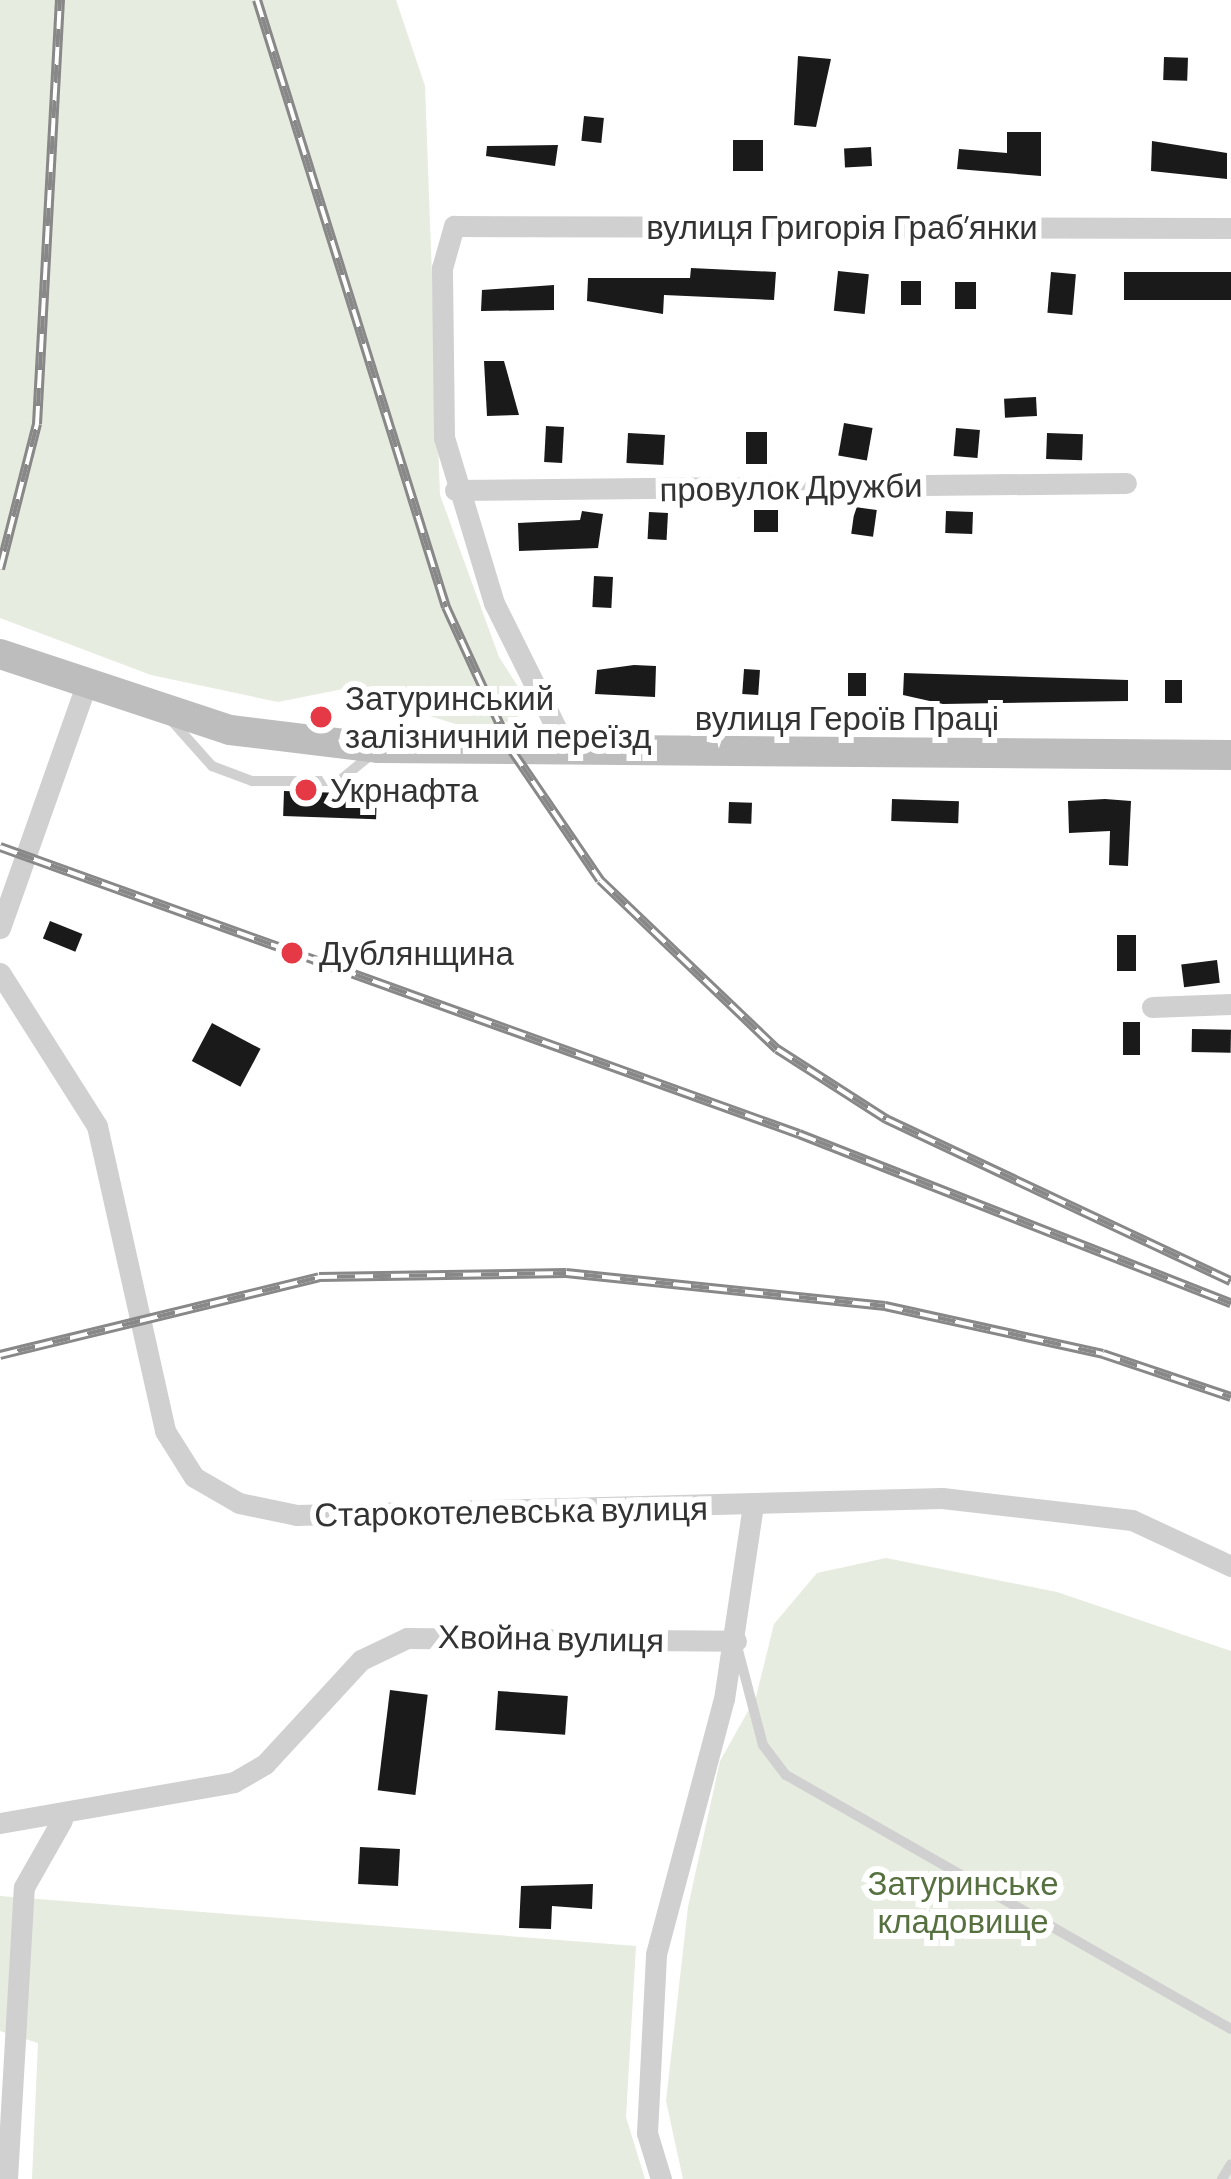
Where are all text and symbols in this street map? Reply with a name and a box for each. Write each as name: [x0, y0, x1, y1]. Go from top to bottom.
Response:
street label: вулиця Григорія Грабʼянки: [646, 207, 1038, 247]
street label: провулок Дружби: [659, 465, 923, 509]
place label: Затуринський залізничний переїзд: [345, 678, 652, 756]
street label: вулиця Героїв Праці: [695, 698, 999, 738]
marker: Затуринський залізничний переїзд: [308, 704, 334, 730]
place label: Укрнафта: [330, 770, 478, 810]
marker: Укрнафта: [293, 777, 319, 803]
place label: Дублянщина: [319, 933, 514, 973]
marker: Дублянщина: [276, 937, 308, 969]
street label: Старокотелевська вулиця: [314, 1488, 708, 1534]
street label: Хвойна вулиця: [438, 1616, 664, 1660]
park label: Затуринське кладовище: [867, 1863, 1059, 1941]

